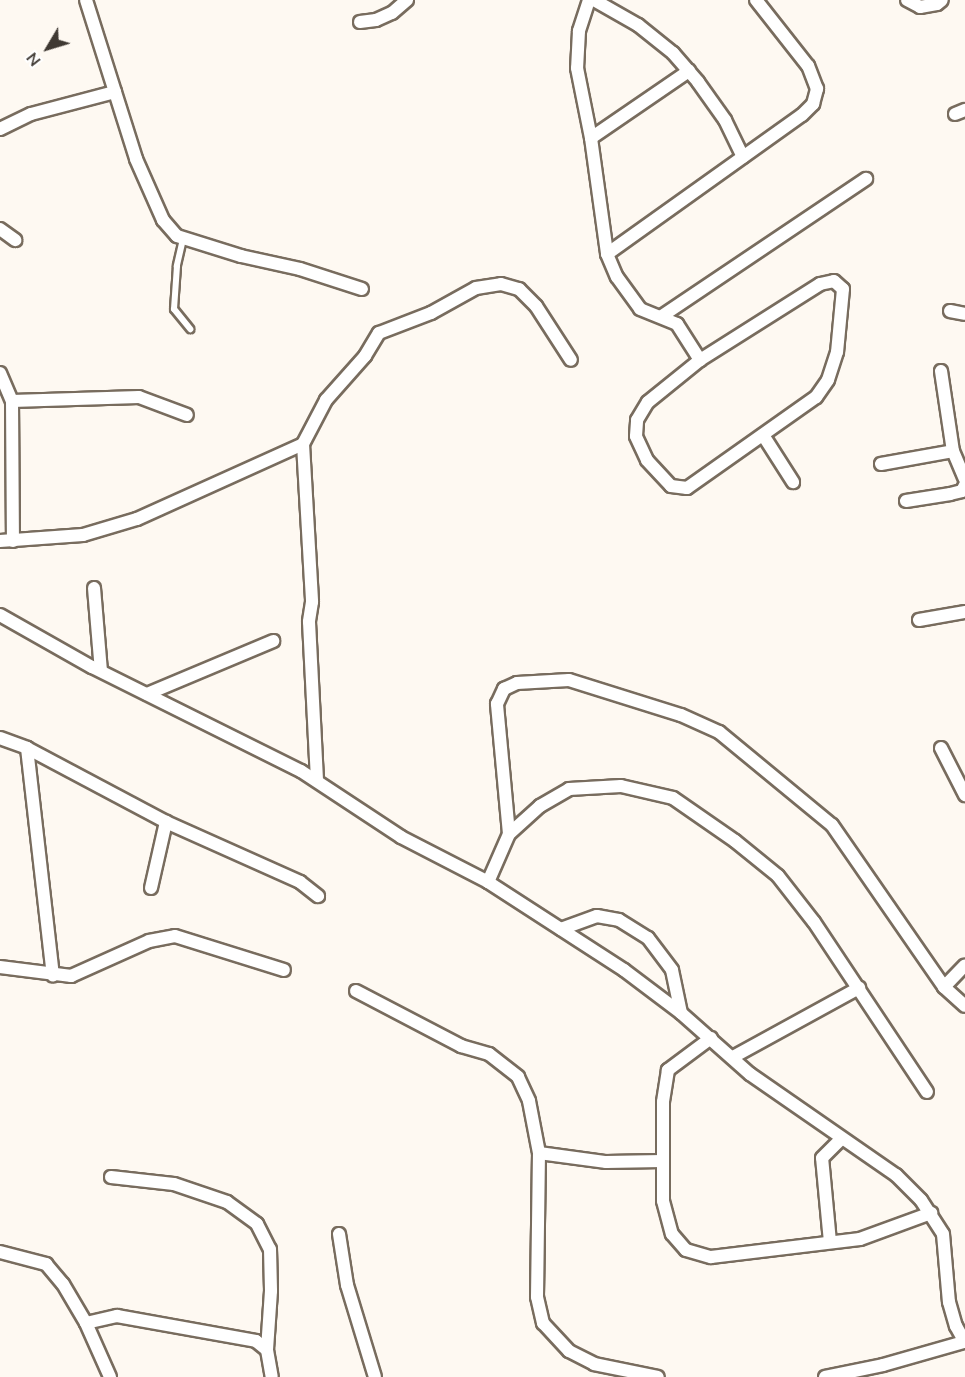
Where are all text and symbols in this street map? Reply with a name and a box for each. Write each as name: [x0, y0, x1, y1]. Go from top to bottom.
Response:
north arrow: [18, 18, 78, 78]
text: N: [21, 48, 46, 71]

